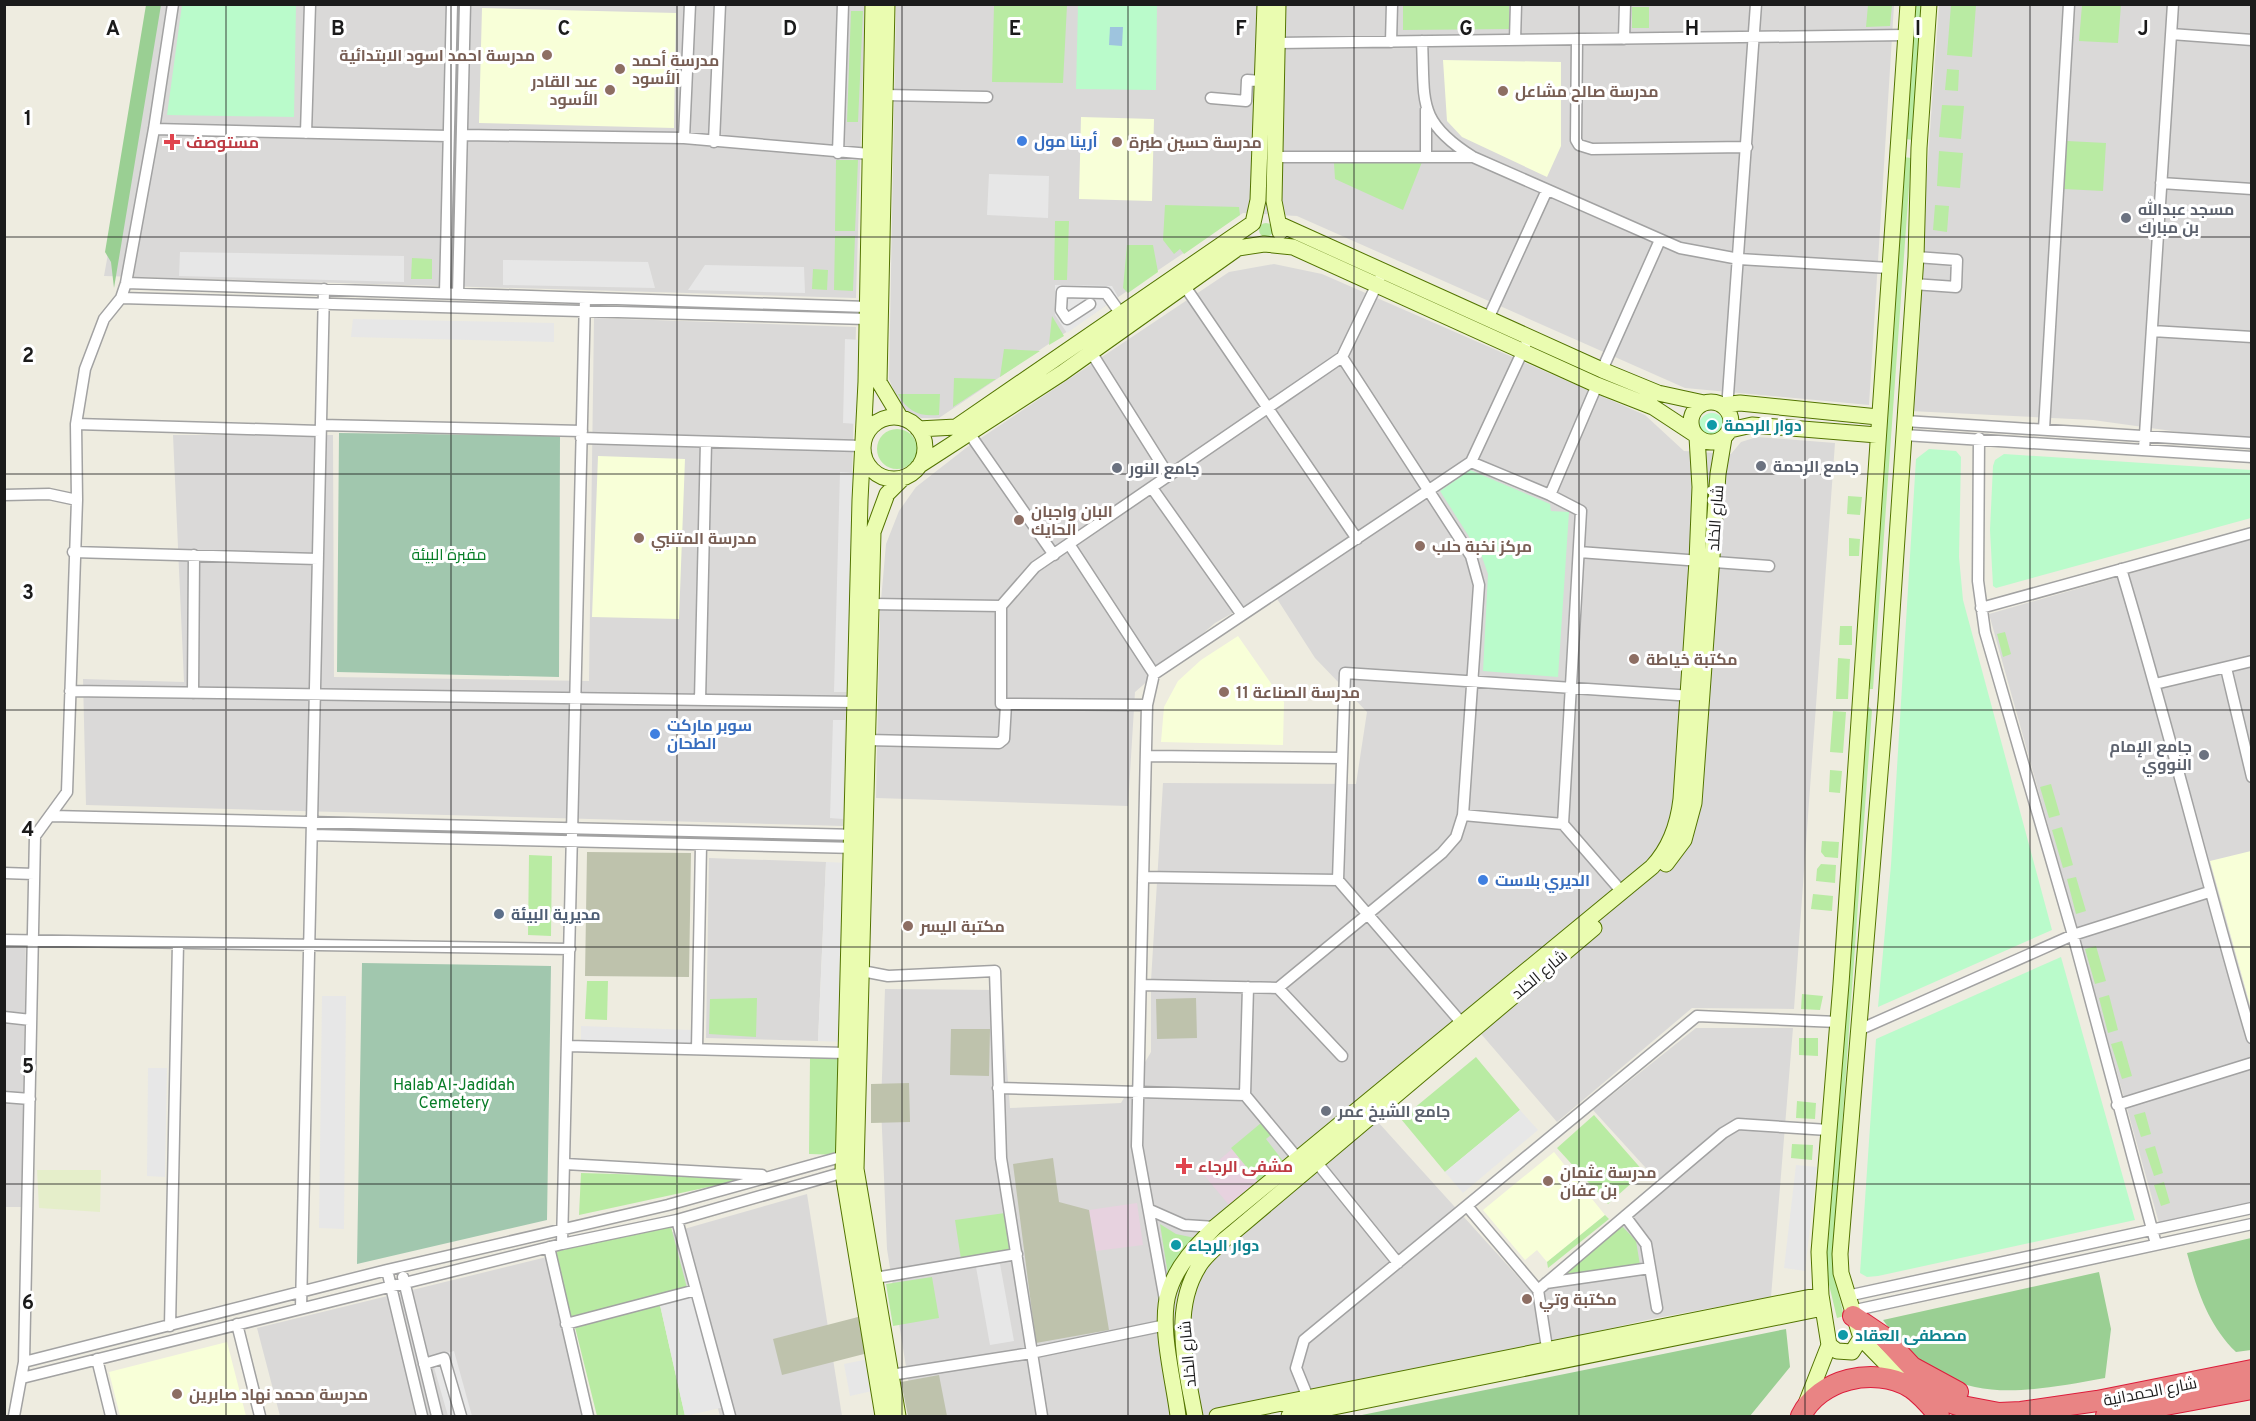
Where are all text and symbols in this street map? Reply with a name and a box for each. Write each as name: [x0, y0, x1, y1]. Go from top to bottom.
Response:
text: A: [106, 17, 120, 43]
text: B: [331, 17, 345, 43]
text: C: [558, 17, 570, 43]
text: D: [783, 17, 797, 43]
text: E: [1009, 17, 1021, 43]
text: F: [1235, 17, 1247, 43]
text: G: [1459, 17, 1473, 43]
text: H: [1685, 17, 1699, 43]
text: I: [1915, 17, 1921, 43]
text: J: [2137, 17, 2149, 43]
place label: مدرسة احمد اسود الابتدائية: [339, 47, 535, 67]
marker: مدرسة احمد اسود الابتدائية: [540, 48, 554, 62]
place label: مدرسة أحمد الأسود: [632, 50, 719, 90]
marker: مدرسة أحمد الأسود: [613, 62, 627, 76]
place label: عبد القادر الأسود: [530, 73, 598, 111]
marker: عبد القادر الأسود: [603, 83, 617, 97]
place label: مدرسة صالح مشاعل: [1515, 83, 1659, 103]
marker: مدرسة صالح مشاعل: [1496, 84, 1510, 98]
text: 1: [24, 107, 32, 133]
place label: أرينا مول: [1034, 131, 1098, 153]
marker: مستوصف: [163, 133, 181, 151]
place label: مستوصف: [186, 134, 259, 154]
marker: أرينا مول: [1015, 134, 1029, 148]
place label: مدرسة حسين طبرة: [1129, 134, 1262, 154]
marker: مدرسة حسين طبرة: [1110, 135, 1124, 149]
place label: مسجد عبدالله بن مبارك: [2138, 198, 2234, 239]
marker: مسجد عبدالله بن مبارك: [2119, 211, 2133, 225]
text: 2: [22, 344, 34, 370]
place label: دوار الرحمة: [1724, 417, 1802, 437]
marker: دوار الرحمة: [1705, 418, 1719, 432]
place label: جامع الرحمة: [1773, 458, 1859, 478]
marker: جامع الرحمة: [1754, 459, 1768, 473]
place label: جامع النور: [1128, 460, 1199, 480]
marker: جامع النور: [1110, 461, 1124, 475]
street label: شارع الخلد: [1705, 484, 1729, 552]
place label: البان واجبان الحايك: [1031, 503, 1113, 541]
marker: البان واجبان الحايك: [1012, 513, 1026, 527]
place label: مدرسة المتنبي: [651, 530, 757, 551]
marker: مدرسة المتنبي: [632, 531, 646, 545]
place label: مركز نخبة حلب: [1432, 538, 1532, 558]
marker: مركز نخبة حلب: [1413, 539, 1427, 553]
park label: مقبرة البيئة: [411, 546, 487, 566]
text: 3: [22, 581, 34, 607]
place label: مكتبة خياطة: [1646, 651, 1738, 671]
marker: مكتبة خياطة: [1627, 652, 1641, 666]
place label: مدرسة الصناعة 11: [1236, 684, 1360, 704]
marker: مدرسة الصناعة 11: [1217, 685, 1231, 699]
place label: سوبر ماركت الطحان: [667, 717, 752, 755]
marker: سوبر ماركت الطحان: [648, 727, 662, 741]
place label: جامع الإمام النووي: [2110, 738, 2192, 777]
marker: جامع الإمام النووي: [2197, 748, 2211, 762]
text: 4: [22, 818, 34, 844]
place label: الديري بلاست: [1495, 872, 1590, 893]
marker: الديري بلاست: [1476, 873, 1490, 887]
place label: مديرية البيئة: [511, 906, 600, 926]
marker: مديرية البيئة: [492, 907, 506, 921]
place label: مكتبة اليسر: [919, 918, 1005, 938]
marker: مكتبة اليسر: [901, 919, 915, 933]
street label: شارع الخلد: [1508, 946, 1572, 1005]
text: 5: [22, 1055, 34, 1081]
park label: Halab Al-Jadidah Cemetery: [393, 1076, 515, 1114]
place label: جامع الشيخ عمر: [1337, 1103, 1450, 1123]
marker: جامع الشيخ عمر: [1319, 1104, 1333, 1118]
marker: مشفى الرجاء: [1175, 1157, 1193, 1175]
place label: مشفى الرجاء: [1198, 1158, 1293, 1178]
place label: مدرسة عثمان بن عفان: [1560, 1164, 1657, 1202]
marker: مدرسة عثمان بن عفان: [1541, 1174, 1555, 1188]
place label: دوار الرجاء: [1188, 1237, 1259, 1257]
marker: دوار الرجاء: [1169, 1238, 1183, 1252]
text: 6: [22, 1291, 34, 1317]
place label: مكتبة وتي: [1539, 1291, 1617, 1312]
marker: مكتبة وتي: [1520, 1292, 1534, 1306]
street label: شارع الخلد: [1176, 1320, 1202, 1388]
place label: مصطفى العقاد: [1855, 1327, 1967, 1347]
marker: مصطفى العقاد: [1836, 1328, 1850, 1342]
street label: شارع الحمدانية: [2102, 1374, 2199, 1412]
place label: مدرسة محمد نهاد صابرين: [189, 1386, 368, 1406]
marker: مدرسة محمد نهاد صابرين: [170, 1387, 184, 1401]

